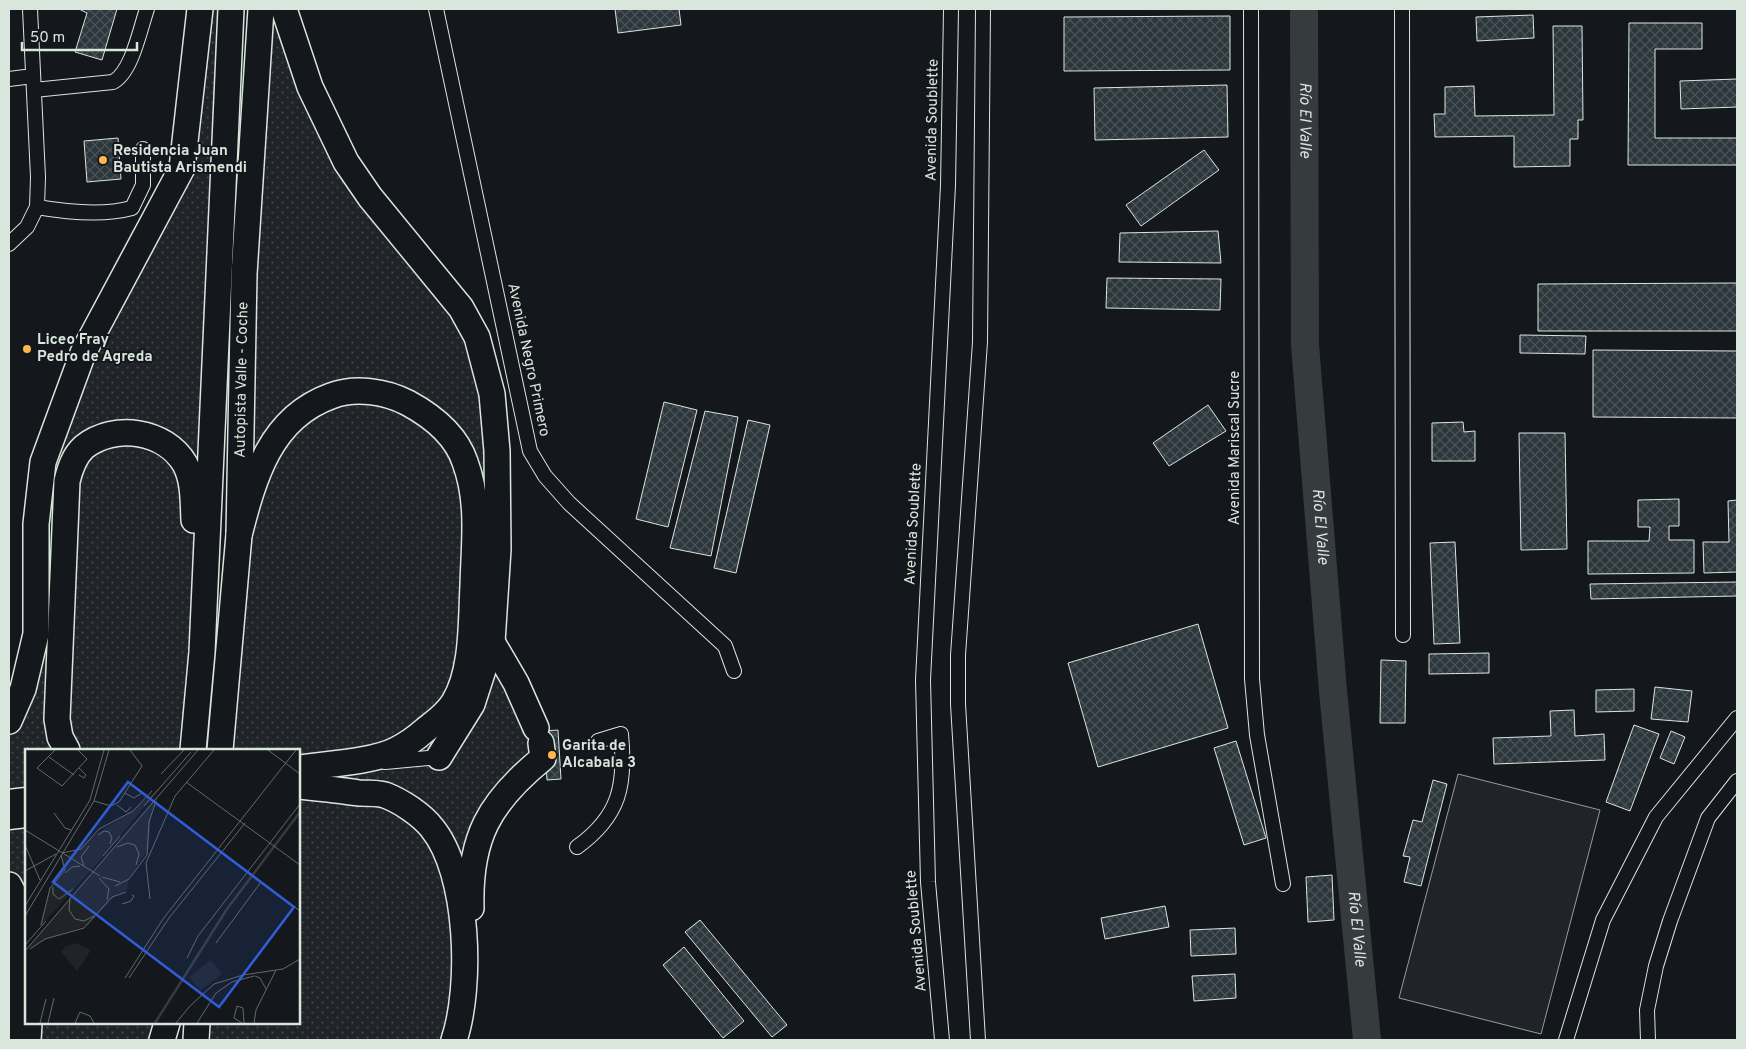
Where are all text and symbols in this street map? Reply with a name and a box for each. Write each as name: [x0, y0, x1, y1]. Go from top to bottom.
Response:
scale bar: [22, 20, 138, 52]
text: 50 m: [30, 29, 65, 48]
street label: Avenida Soublette: [922, 59, 944, 181]
water label: Río El Valle: [1294, 82, 1314, 159]
place label: Residencia Juan Bautista Arismendi: [113, 142, 247, 178]
marker: Residencia Juan Bautista Arismendi: [97, 154, 109, 166]
street label: Avenida Negro Primero: [502, 282, 554, 438]
street label: Autopista Valle - Coche: [231, 302, 253, 458]
place label: Liceo Fray Pedro de Agreda: [37, 331, 153, 367]
marker: Liceo Fray Pedro de Agreda: [21, 343, 33, 355]
street label: Avenida Mariscal Sucre: [1226, 371, 1245, 525]
street label: Avenida Soublette: [901, 462, 927, 586]
water label: Río El Valle: [1307, 488, 1333, 566]
place label: Garita de Alcabala 3: [562, 737, 636, 773]
inset map: [25, 749, 300, 1024]
marker: Garita de Alcabala 3: [546, 749, 558, 761]
street label: Avenida Soublette: [902, 869, 932, 993]
water label: Río El Valle: [1343, 890, 1370, 968]

